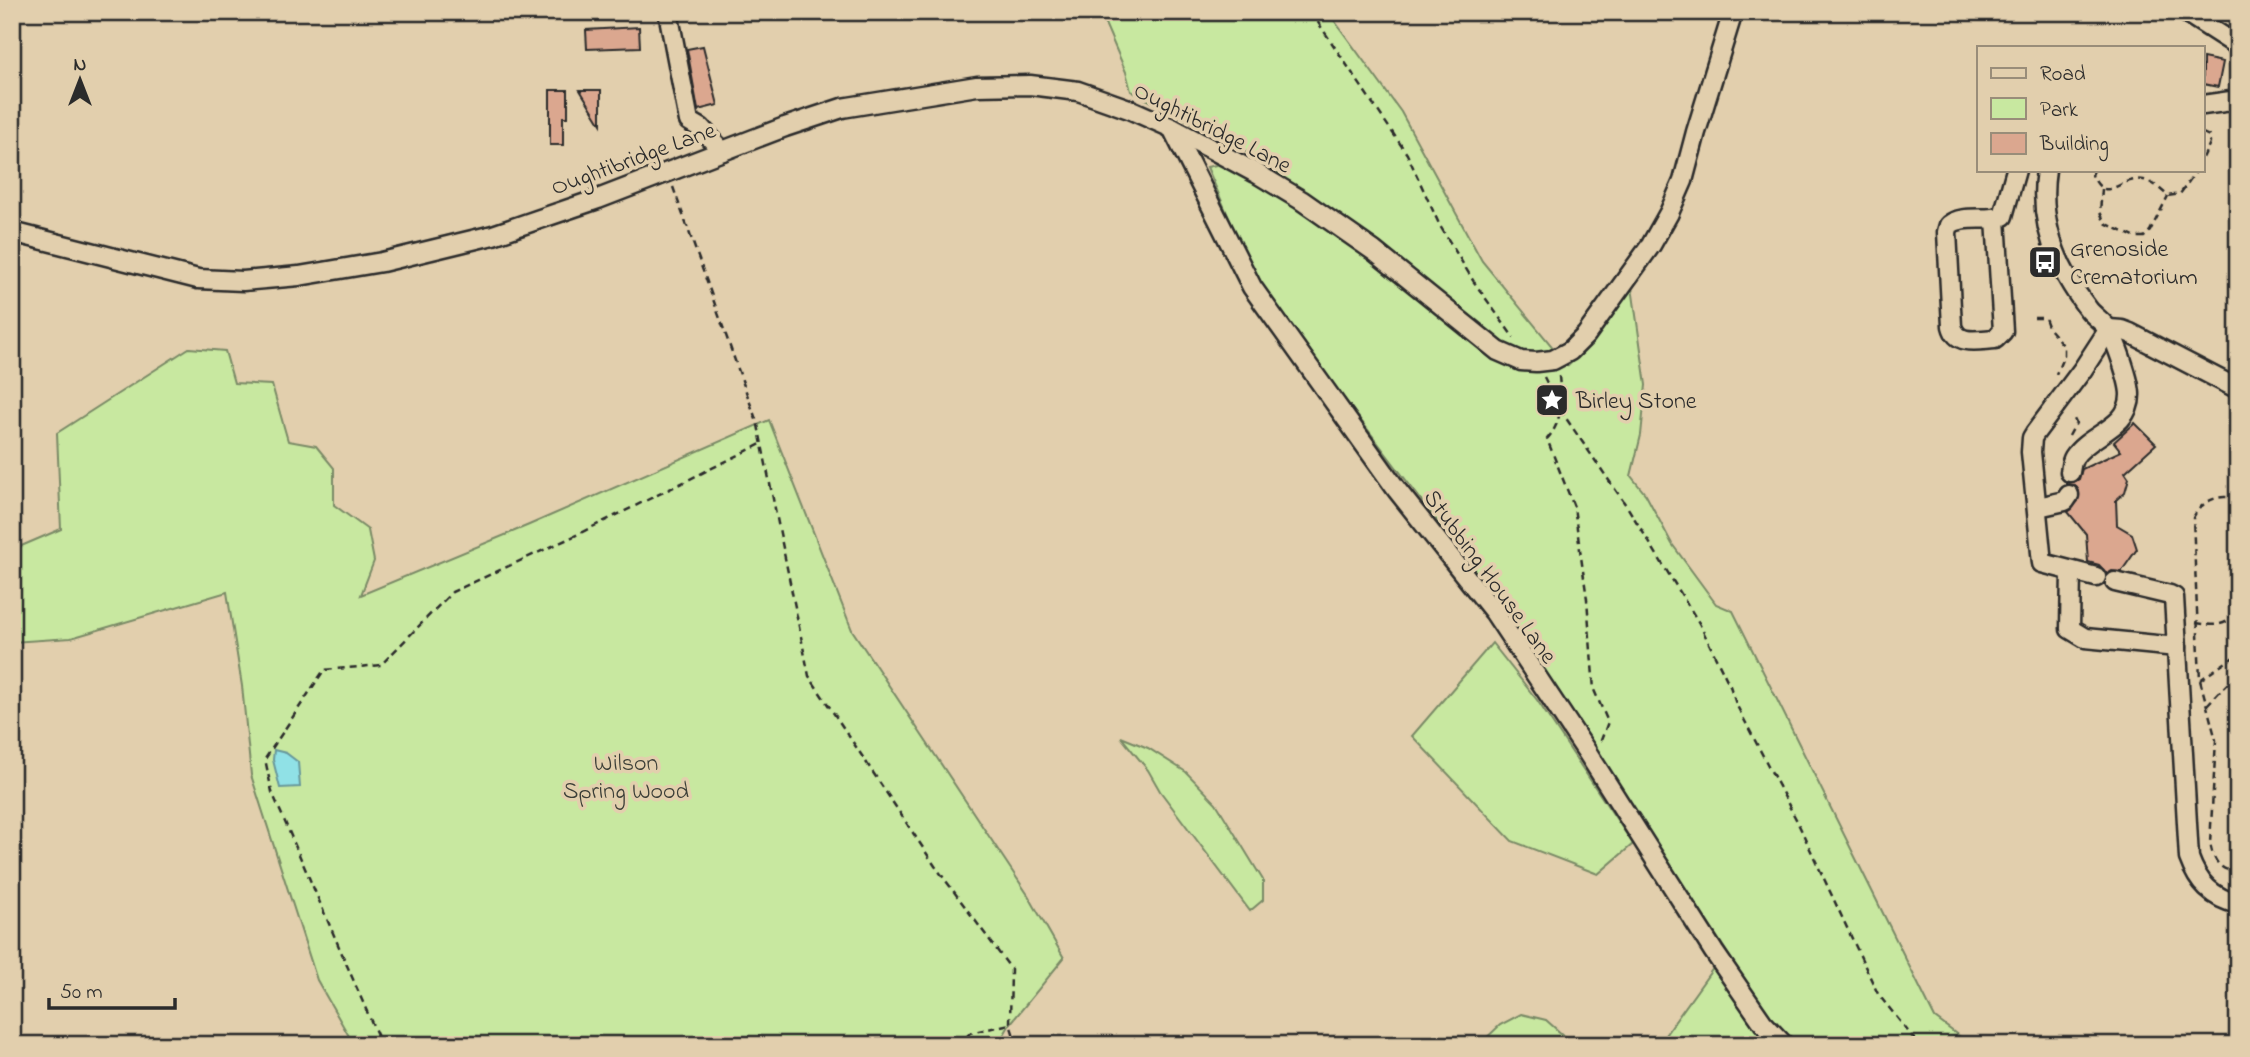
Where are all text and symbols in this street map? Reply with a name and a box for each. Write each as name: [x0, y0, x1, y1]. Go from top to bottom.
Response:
north arrow: [46, 46, 116, 116]
legend: [1977, 46, 2204, 172]
text: N: [74, 52, 87, 79]
text: Road: [2040, 60, 2086, 90]
street label: Oughtibridge Lane: [1127, 74, 1297, 184]
text: Park: [2040, 96, 2079, 126]
street label: Oughtibridge Lane: [547, 114, 721, 206]
text: Building: [2039, 130, 2109, 162]
place label: Grenoside Crematorium: [2070, 233, 2198, 296]
bus stop icon: Grenoside Crematorium: [2026, 243, 2064, 281]
place icon: Birley Stone: [1533, 381, 1571, 419]
place label: Birley Stone: [1575, 385, 1697, 421]
street label: Stubbing House Lane: [1414, 483, 1564, 672]
park label: Wilson Spring Wood: [563, 747, 689, 810]
scale bar: [49, 966, 175, 1010]
text: 50 m: [60, 978, 103, 1008]

